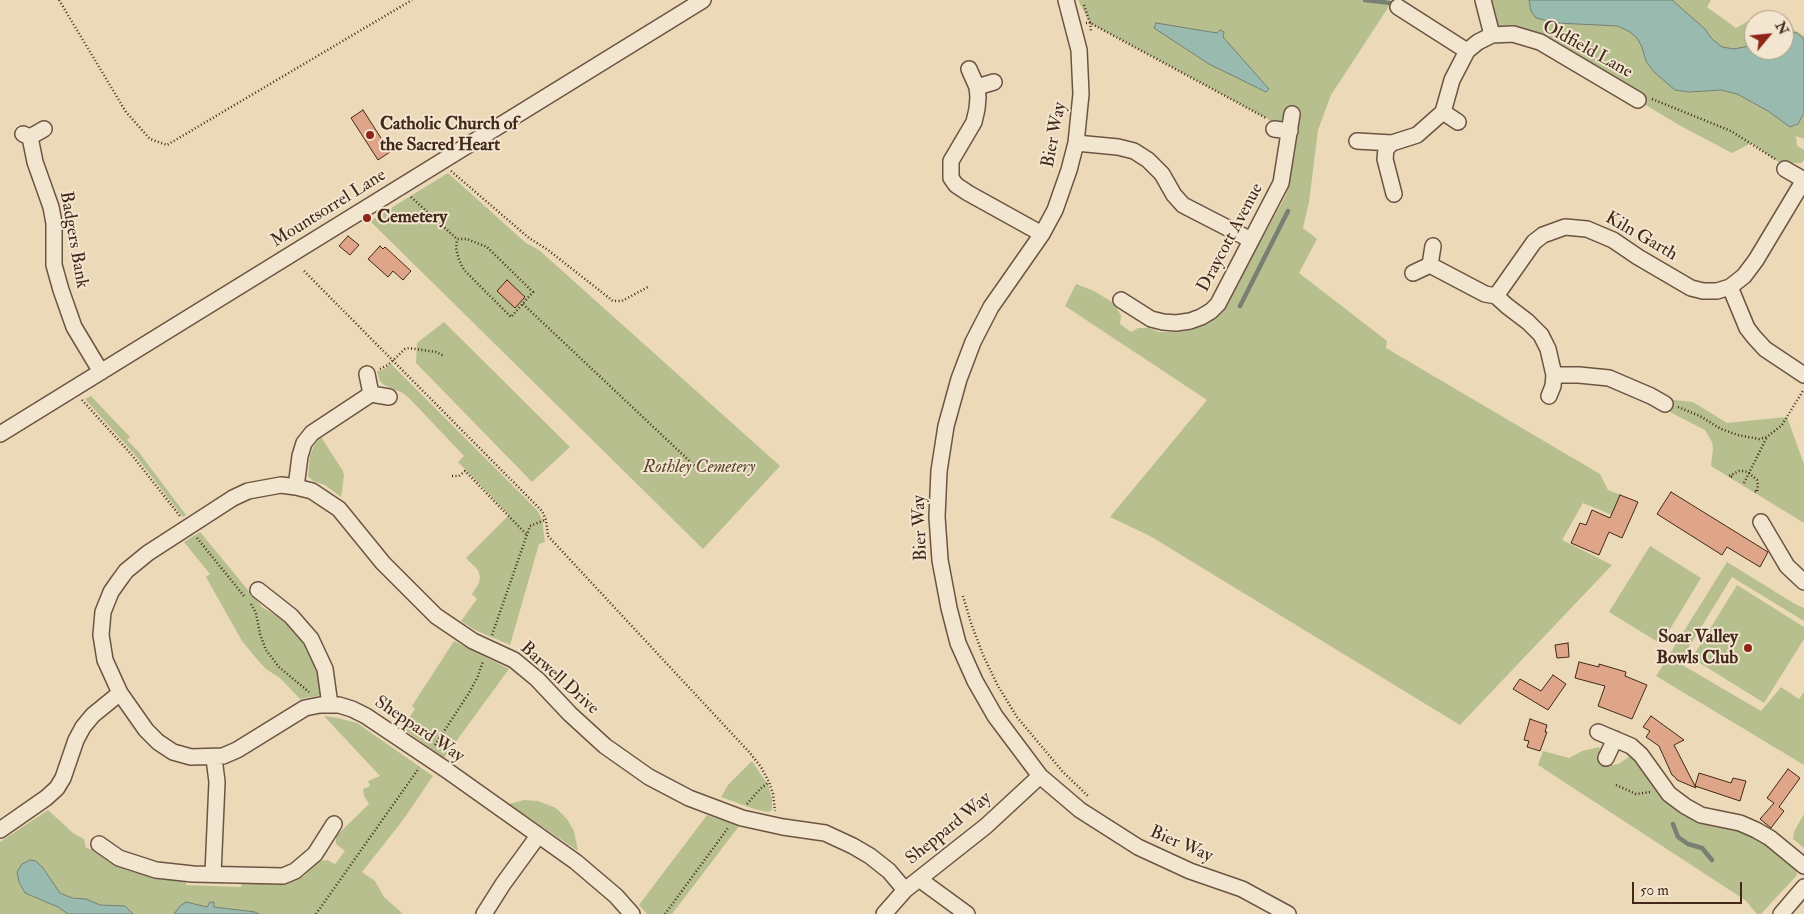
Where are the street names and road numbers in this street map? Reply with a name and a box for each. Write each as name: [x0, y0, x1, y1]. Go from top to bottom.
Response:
street label: Oldfield Lane: [1538, 16, 1636, 84]
street label: Bier Way: [1038, 100, 1072, 170]
street label: Mountsorrel Lane: [268, 165, 390, 253]
street label: Draycott Avenue: [1193, 180, 1269, 296]
street label: Badgers Bank: [54, 190, 92, 290]
street label: Kiln Garth: [1601, 208, 1681, 266]
street label: Bier Way: [909, 494, 933, 562]
street label: Barwell Drive: [515, 638, 603, 720]
street label: Sheppard Way: [370, 692, 468, 768]
street label: Sheppard Way: [902, 788, 996, 870]
street label: Bier Way: [1146, 822, 1216, 868]

